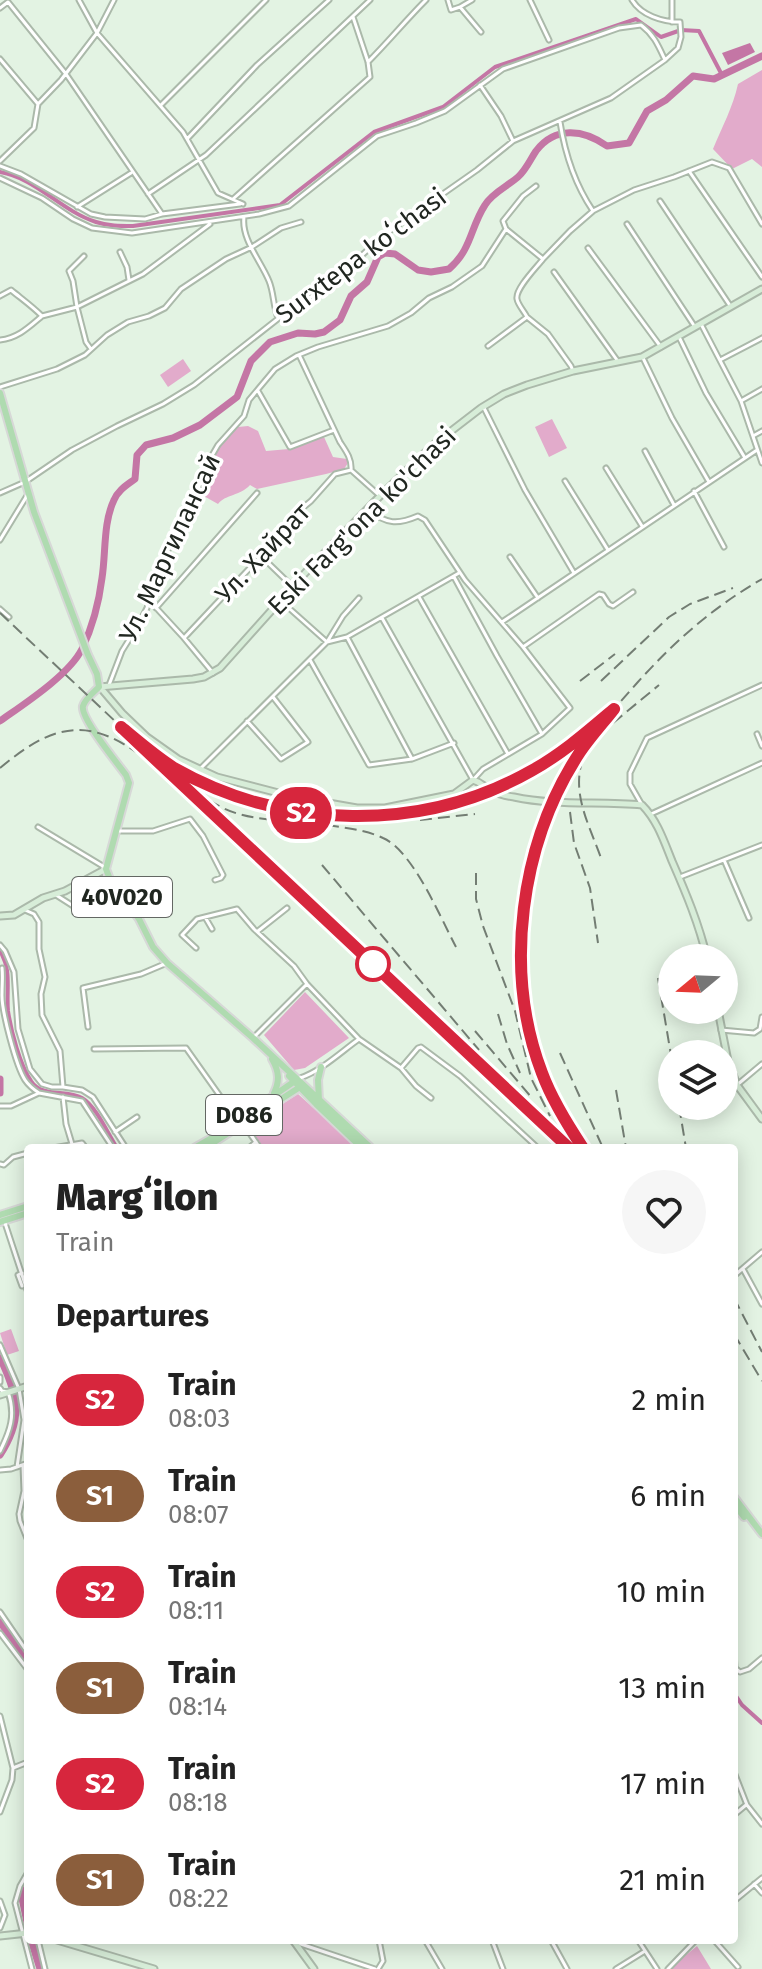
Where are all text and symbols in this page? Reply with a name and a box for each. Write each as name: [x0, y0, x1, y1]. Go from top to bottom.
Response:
street label: Surxtepa koʻchasi: [269, 182, 453, 330]
street label: Eski Farg'ona ko'chasi: [261, 420, 463, 622]
street label: Ул. Маргилансай: [113, 449, 227, 647]
street label: Ул. Хайрат: [209, 497, 317, 609]
line badge: S2: [265, 787, 337, 839]
text: S2: [286, 796, 316, 829]
road number: 40V020: [72, 877, 172, 917]
north arrow: [658, 944, 738, 1024]
map controls: [658, 944, 738, 1120]
unlabelled marker: [356, 947, 390, 981]
button: layers: [658, 1040, 738, 1120]
road number: D086: [206, 1095, 282, 1135]
button: heart: [622, 1170, 706, 1254]
text: Margʻilon: [56, 1174, 218, 1220]
text: Train: [56, 1227, 115, 1258]
text: Departures: [56, 1298, 209, 1334]
text: Train: [168, 1367, 237, 1403]
text: 2 min: [631, 1382, 706, 1418]
text: S2: [85, 1383, 115, 1416]
text: 08:03: [168, 1403, 230, 1434]
text: Train: [168, 1463, 237, 1499]
text: 6 min: [630, 1478, 706, 1514]
text: S1: [86, 1479, 114, 1512]
text: 08:07: [168, 1499, 229, 1530]
text: Train: [168, 1559, 237, 1595]
text: 10 min: [617, 1574, 706, 1610]
text: S2: [85, 1575, 115, 1608]
text: 08:11: [168, 1595, 224, 1626]
text: Train: [168, 1655, 237, 1691]
text: 13 min: [618, 1670, 706, 1706]
text: S1: [86, 1671, 114, 1704]
text: 08:14: [168, 1691, 227, 1722]
text: Train: [168, 1751, 237, 1787]
text: 17 min: [620, 1766, 706, 1802]
text: S2: [85, 1767, 115, 1800]
text: 08:18: [168, 1787, 228, 1818]
text: Train: [168, 1847, 237, 1883]
text: 21 min: [619, 1862, 706, 1898]
text: S1: [86, 1863, 114, 1896]
text: 08:22: [168, 1883, 229, 1914]

